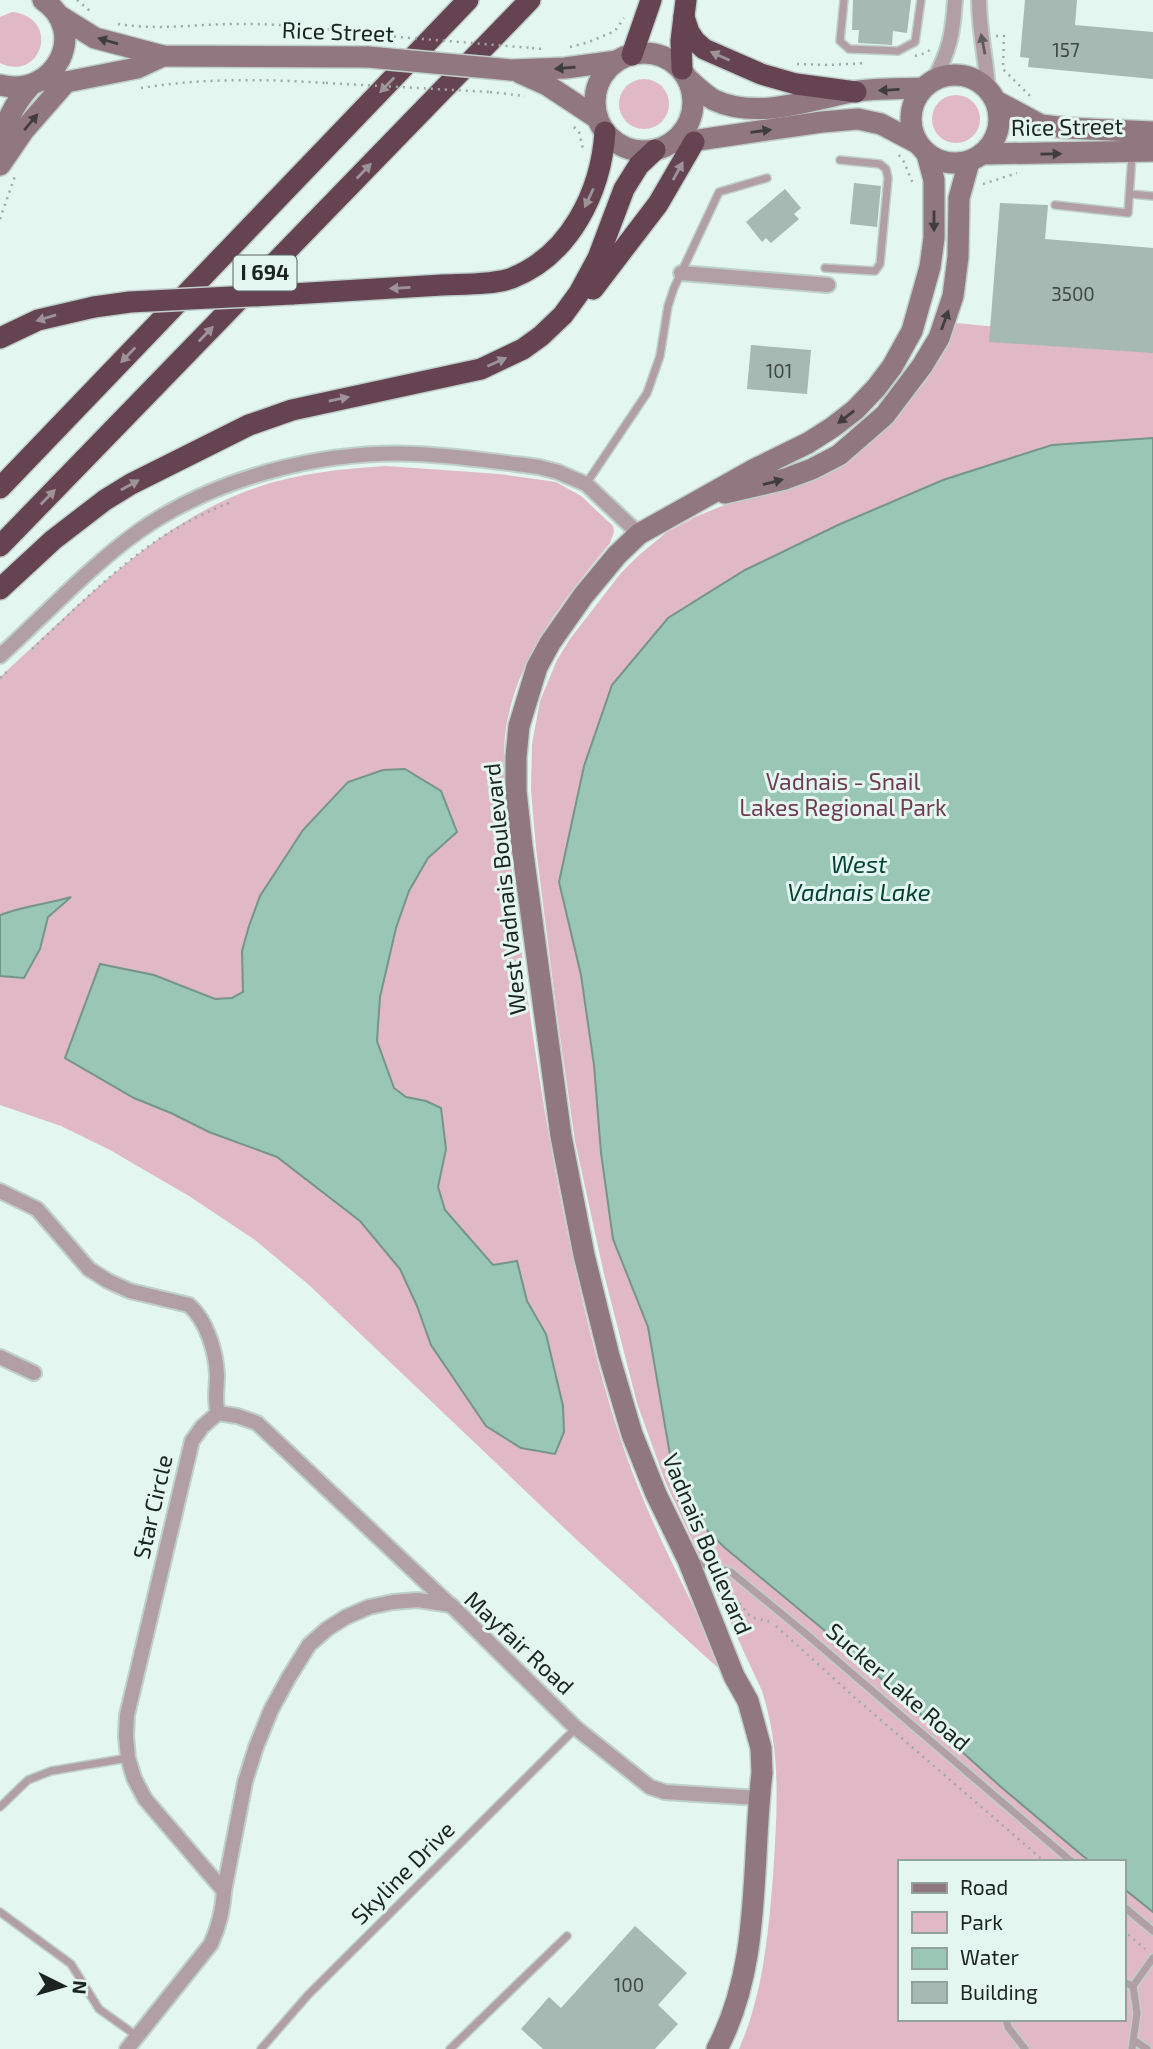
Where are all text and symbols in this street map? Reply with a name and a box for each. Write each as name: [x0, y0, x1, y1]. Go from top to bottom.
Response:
street label: Rice Street: [281, 15, 395, 47]
one-way arrow: [977, 33, 988, 55]
one-way arrow: [97, 36, 118, 46]
house number: 157: [1052, 38, 1080, 61]
one-way arrow: [709, 50, 730, 61]
one-way arrow: [553, 63, 575, 74]
one-way arrow: [379, 76, 396, 93]
one-way arrow: [878, 84, 900, 95]
street label: Rice Street: [1011, 111, 1124, 141]
one-way arrow: [23, 114, 38, 131]
one-way arrow: [750, 126, 772, 137]
one-way arrow: [1040, 148, 1062, 159]
one-way arrow: [672, 161, 684, 180]
one-way arrow: [356, 162, 373, 179]
one-way arrow: [583, 188, 594, 208]
one-way arrow: [928, 211, 940, 233]
road number: I 694: [233, 256, 296, 290]
house number: 3500: [1051, 282, 1095, 305]
one-way arrow: [388, 283, 410, 294]
one-way arrow: [940, 310, 951, 331]
one-way arrow: [35, 314, 56, 324]
one-way arrow: [198, 326, 214, 342]
one-way arrow: [120, 346, 136, 363]
one-way arrow: [486, 356, 507, 367]
house number: 101: [766, 359, 792, 382]
one-way arrow: [328, 393, 350, 404]
one-way arrow: [837, 410, 855, 425]
one-way arrow: [763, 477, 784, 487]
one-way arrow: [120, 479, 139, 491]
one-way arrow: [39, 489, 55, 506]
street label: West Vadnais Boulevard: [477, 762, 531, 1016]
park label: Vadnais - Snail Lakes Regional Park: [739, 767, 947, 821]
water label: West Vadnais Lake: [787, 849, 931, 906]
street label: Vadnais Boulevard: [657, 1449, 759, 1638]
street label: Star Circle: [126, 1452, 178, 1562]
street label: Mayfair Road: [459, 1585, 580, 1700]
street label: Sucker Lake Road: [821, 1616, 976, 1756]
street label: Skyline Drive: [345, 1815, 460, 1930]
legend: [898, 1860, 1125, 2021]
text: Road: [960, 1874, 1008, 1899]
text: Park: [960, 1909, 1003, 1934]
text: Water: [960, 1944, 1019, 1969]
north arrow: [28, 1951, 98, 2021]
house number: 100: [614, 1973, 644, 1996]
text: Building: [960, 1979, 1038, 2004]
text: N: [68, 1980, 92, 1995]

